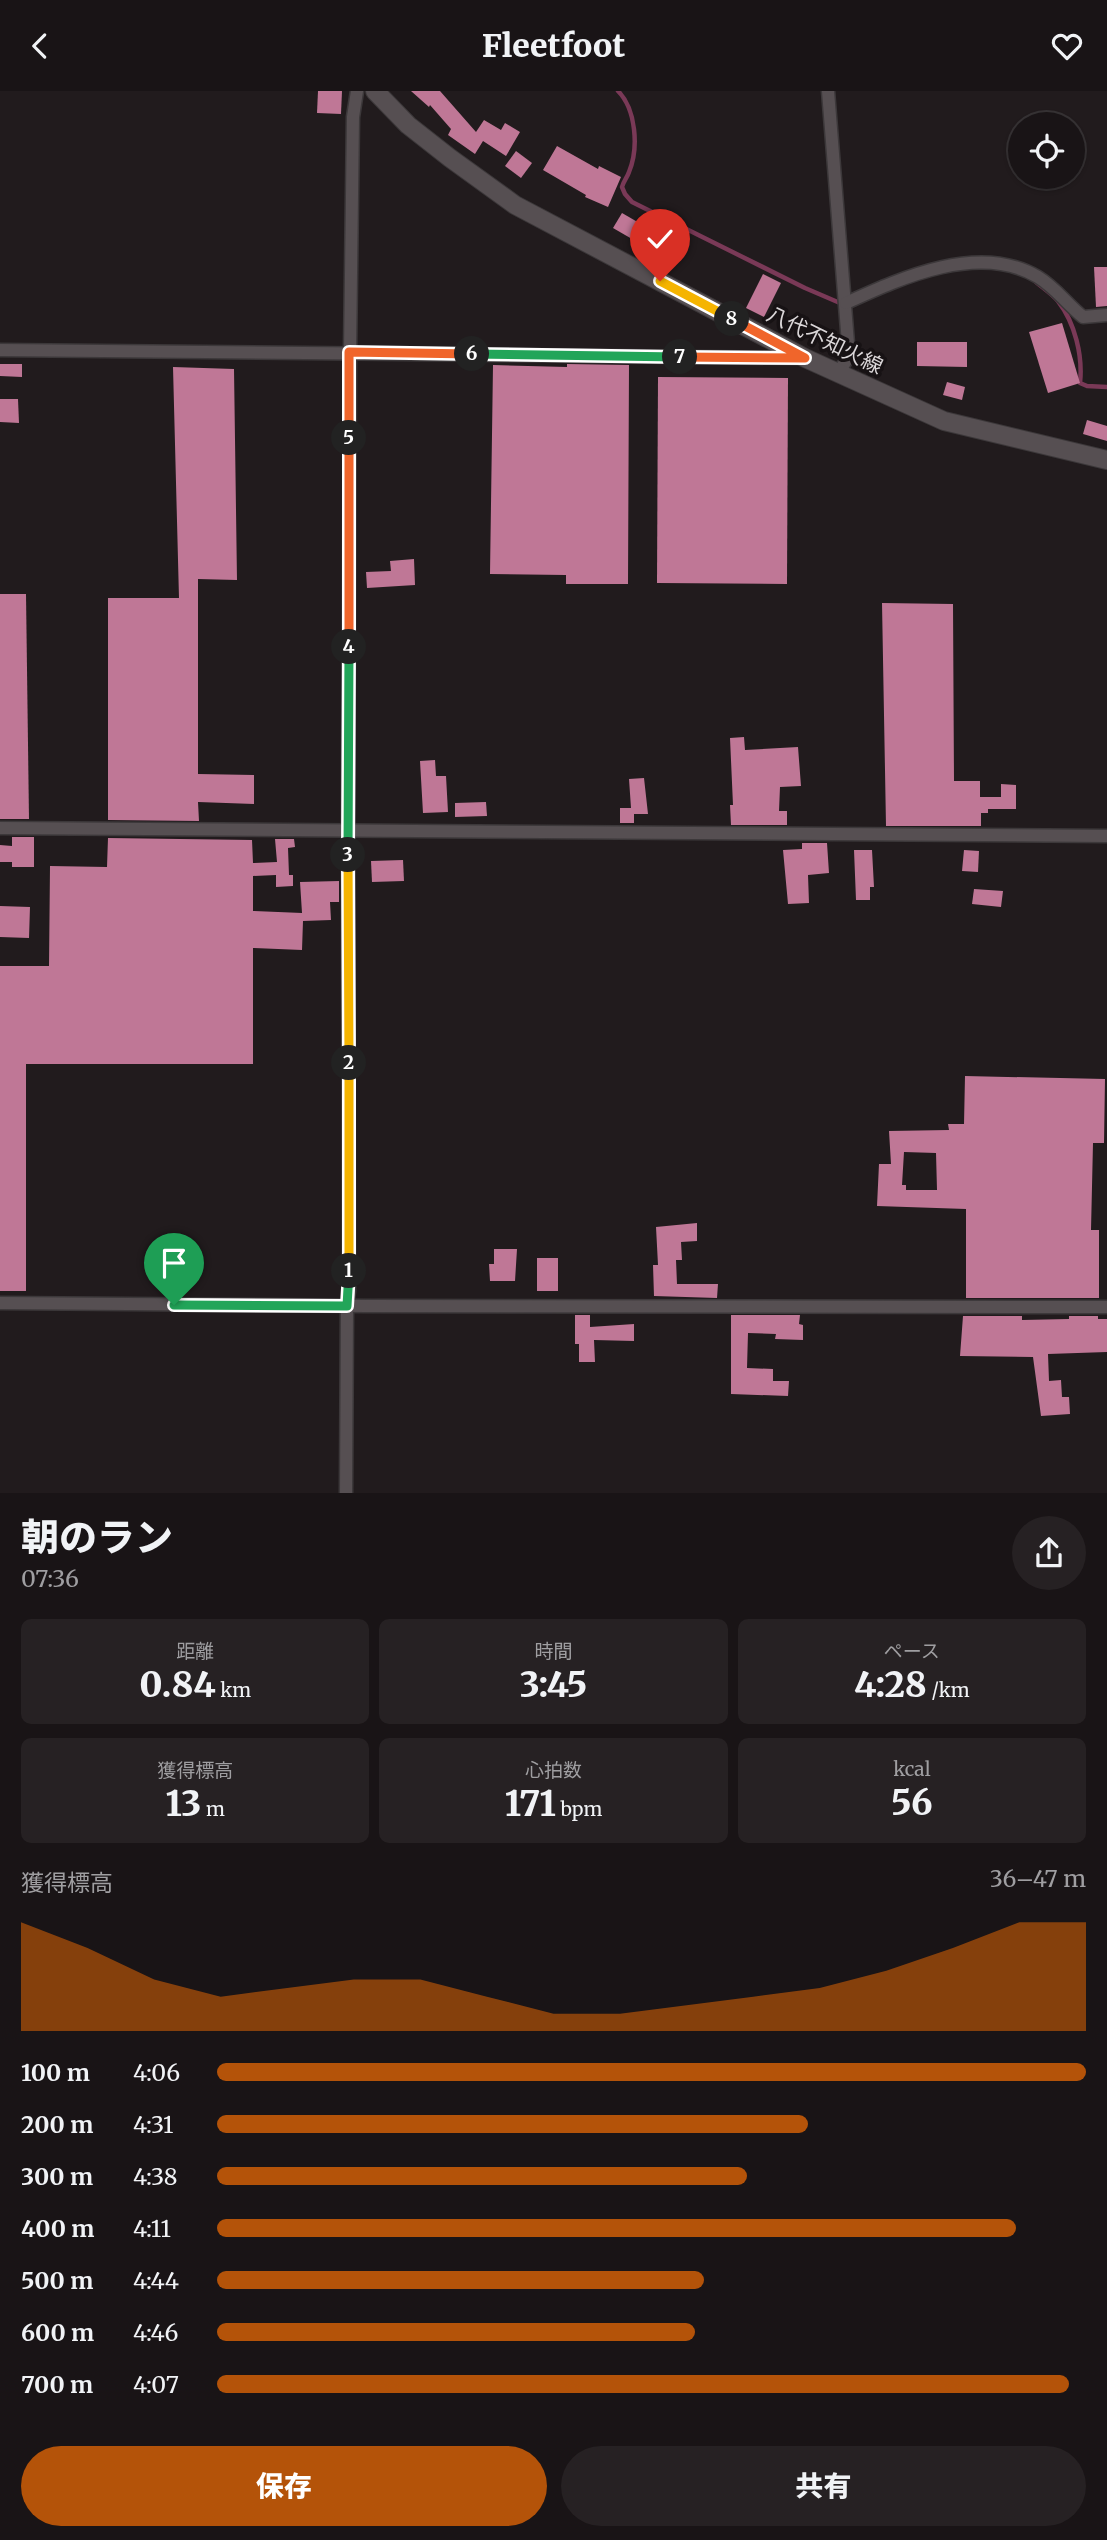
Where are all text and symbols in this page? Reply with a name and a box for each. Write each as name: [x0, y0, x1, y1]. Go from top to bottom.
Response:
text: Fleetfoot: [482, 26, 625, 66]
icon: back: [21, 27, 59, 65]
icon: heart: [1048, 27, 1086, 65]
map controls: [1008, 112, 1085, 189]
button: locate: [1008, 112, 1085, 189]
pin: [630, 209, 690, 281]
icon: check: [641, 220, 679, 258]
street label: 八代不知火線: [762, 300, 888, 380]
pin: 8: [714, 301, 750, 337]
text: 8: [726, 306, 737, 330]
pin: 6: [454, 337, 490, 371]
pin: 7: [662, 339, 698, 375]
text: 6: [466, 341, 477, 365]
text: 7: [674, 344, 685, 368]
pin: 5: [332, 421, 366, 455]
text: 5: [343, 425, 354, 449]
pin: 4: [332, 629, 366, 665]
text: 4: [342, 634, 355, 658]
pin: 3: [330, 837, 366, 873]
text: 3: [342, 842, 353, 866]
pin: 2: [332, 1045, 366, 1081]
text: 2: [343, 1050, 354, 1074]
pin: [144, 1233, 204, 1305]
icon: arrive: [155, 1244, 193, 1282]
pin: 1: [332, 1253, 366, 1289]
text: 1: [344, 1258, 353, 1282]
text: 朝のラン: [21, 1514, 173, 1561]
button: share: [1012, 1516, 1086, 1590]
text: 07:36: [21, 1564, 79, 1593]
text: 距離: [176, 1639, 214, 1663]
text: 時間: [534, 1639, 573, 1663]
text: ペース: [884, 1639, 940, 1663]
text: 0.84: [139, 1663, 216, 1707]
text: 3:45: [520, 1663, 587, 1707]
text: 4:28: [854, 1663, 927, 1707]
text: km: [216, 1678, 251, 1702]
text: /km: [927, 1678, 970, 1702]
text: kcal: [893, 1757, 931, 1781]
text: 獲得標高: [157, 1758, 233, 1782]
text: 心拍数: [525, 1758, 582, 1782]
text: 56: [891, 1781, 933, 1825]
text: 13: [166, 1782, 201, 1826]
text: 171: [505, 1782, 556, 1826]
text: m: [201, 1797, 225, 1821]
text: bpm: [556, 1797, 602, 1821]
text: 36–47 m: [990, 1864, 1086, 1893]
text: 獲得標高: [21, 1868, 113, 1897]
text: 100 m: [21, 2058, 90, 2087]
text: 4:06: [133, 2058, 180, 2087]
text: 200 m: [21, 2110, 93, 2139]
text: 4:31: [133, 2110, 174, 2139]
text: 300 m: [21, 2162, 93, 2191]
text: 4:38: [133, 2162, 178, 2191]
text: 400 m: [21, 2214, 95, 2243]
text: 4:11: [133, 2214, 171, 2243]
text: 500 m: [21, 2266, 93, 2295]
text: 4:44: [133, 2266, 179, 2295]
text: 600 m: [21, 2318, 94, 2347]
text: 4:46: [133, 2318, 178, 2347]
text: 700 m: [21, 2370, 93, 2399]
text: 4:07: [133, 2370, 179, 2399]
button: 保存: [21, 2446, 547, 2526]
button: 共有: [561, 2446, 1086, 2526]

